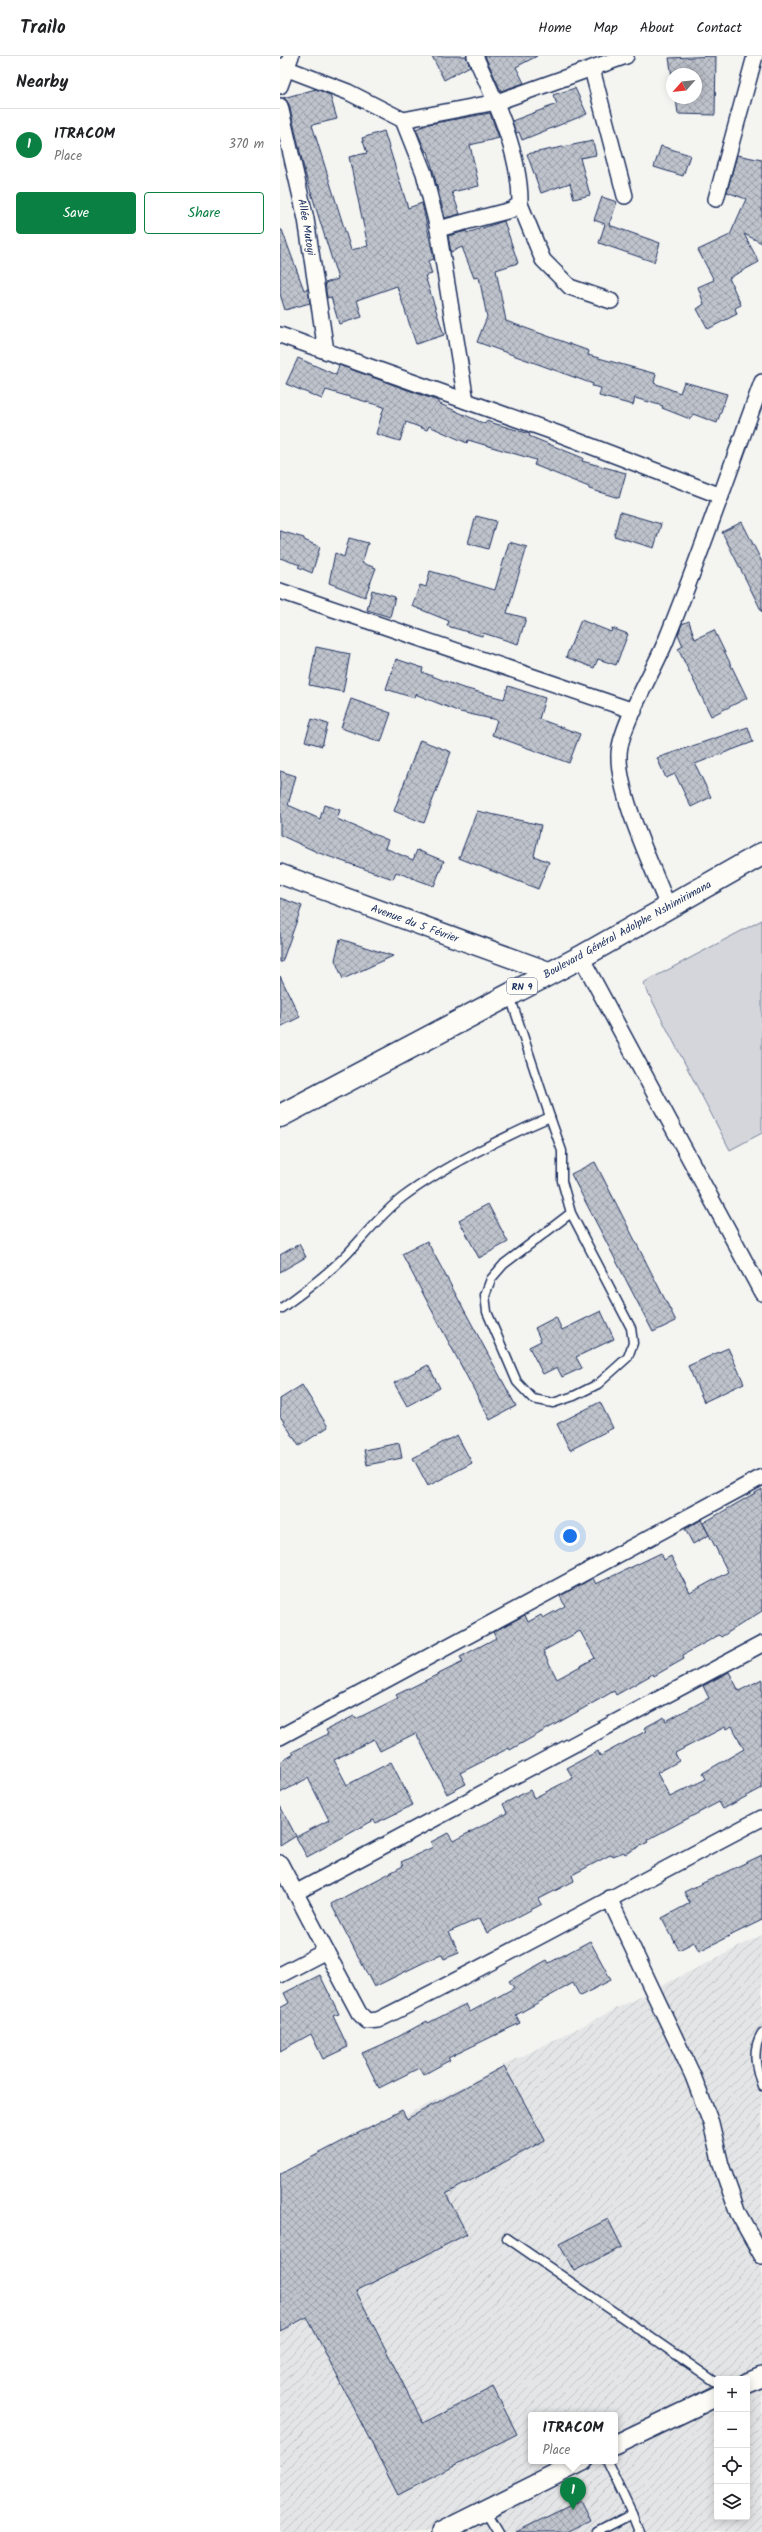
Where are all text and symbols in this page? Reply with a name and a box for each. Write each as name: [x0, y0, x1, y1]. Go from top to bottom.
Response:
text: Trailo: [20, 13, 66, 43]
text: Home: [538, 17, 572, 39]
text: Map: [594, 17, 618, 39]
text: About: [640, 17, 674, 39]
text: Contact: [696, 17, 742, 39]
north arrow: [666, 68, 702, 104]
text: Nearby: [16, 69, 68, 96]
text: ITRACOM: [54, 122, 115, 146]
text: 1: [27, 134, 31, 155]
text: 370 m: [229, 134, 264, 155]
text: Place: [54, 146, 82, 167]
button: Save: [16, 192, 136, 234]
button: Share: [144, 192, 264, 234]
street label: Allée Mutoyi: [292, 197, 320, 257]
street label: Boulevard Général Adolphe Nshimirimana: [540, 876, 715, 984]
street label: Avenue du 5 Février: [368, 900, 462, 949]
road number: RN 9: [507, 978, 537, 994]
your location: [560, 1526, 580, 1546]
map controls: [714, 2376, 750, 2520]
button: +: [714, 2376, 750, 2412]
popup: [528, 2412, 618, 2464]
button: −: [714, 2412, 750, 2448]
text: ITRACOM: [542, 2416, 604, 2440]
text: Place: [542, 2440, 570, 2461]
button: locate: [714, 2448, 750, 2484]
pin: 1: [560, 2477, 586, 2510]
button: layers: [714, 2484, 750, 2520]

